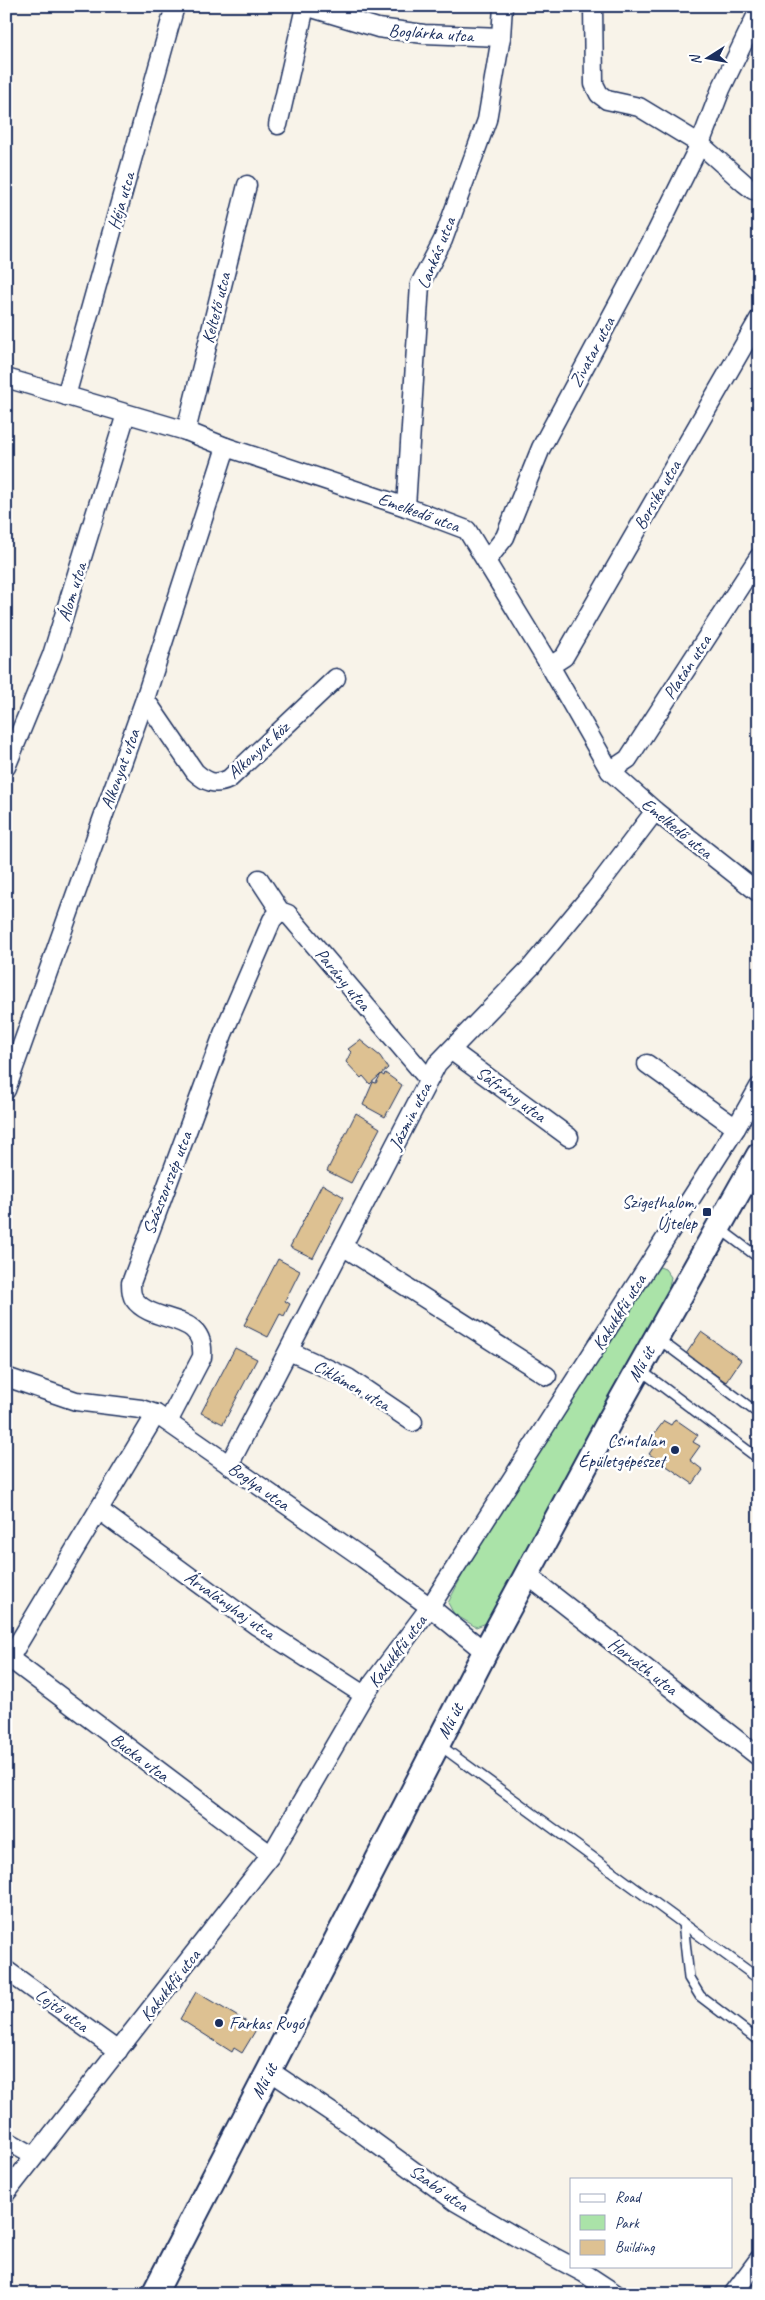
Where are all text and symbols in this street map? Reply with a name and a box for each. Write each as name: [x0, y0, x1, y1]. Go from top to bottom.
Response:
street label: Boglárka utca: [388, 19, 476, 47]
north arrow: [682, 32, 732, 82]
text: N: [686, 52, 705, 66]
street label: Héja utca: [102, 168, 140, 232]
street label: Lankás utca: [412, 212, 461, 292]
street label: Keltető utca: [197, 269, 236, 346]
street label: Zivatar utca: [564, 312, 620, 391]
street label: Borsika utca: [628, 455, 686, 533]
street label: Emelkedő utca: [375, 487, 464, 537]
street label: Álom utca: [53, 558, 92, 624]
street label: Platán utca: [658, 629, 717, 703]
street label: Alkonyat köz: [223, 715, 295, 783]
street label: Alkonyat utca: [95, 725, 145, 812]
street label: Emelkedő utca: [637, 793, 718, 864]
street label: Parány utca: [311, 943, 377, 1016]
street label: Sáfrány utca: [472, 1061, 552, 1128]
street label: Jázmin utca: [383, 1077, 437, 1154]
street label: Százszorszép utca: [137, 1127, 197, 1238]
place label: Szigethalom, Újtelep: [622, 1191, 698, 1234]
marker: Szigethalom, Újtelep: [701, 1206, 713, 1218]
street label: Kakukkfű utca: [587, 1269, 652, 1354]
street label: Mű út: [623, 1341, 660, 1385]
street label: Ciklámen utca: [310, 1354, 395, 1416]
place label: Csintalan Épületgépészet: [578, 1429, 668, 1472]
marker: Csintalan Épületgépészet: [669, 1444, 681, 1456]
street label: Boglya utca: [224, 1457, 295, 1516]
street label: Árvalányhaj utca: [181, 1566, 281, 1645]
street label: Kakukkfű utca: [363, 1609, 432, 1692]
street label: Horváth utca: [604, 1632, 683, 1701]
street label: Mű út: [432, 1698, 469, 1742]
street label: Bucka utca: [106, 1728, 174, 1787]
street label: Kakukkfű utca: [135, 1943, 206, 2025]
street label: Lejtő utca: [31, 1983, 94, 2038]
place label: Farkas Rugó: [229, 2012, 307, 2034]
marker: Farkas Rugó: [213, 2017, 225, 2029]
street label: Mű út: [246, 2058, 283, 2102]
street label: Szabó utca: [405, 2160, 474, 2217]
legend: [570, 2178, 732, 2268]
text: Road: [615, 2188, 642, 2207]
text: Park: [615, 2214, 640, 2233]
text: Building: [615, 2238, 655, 2257]

